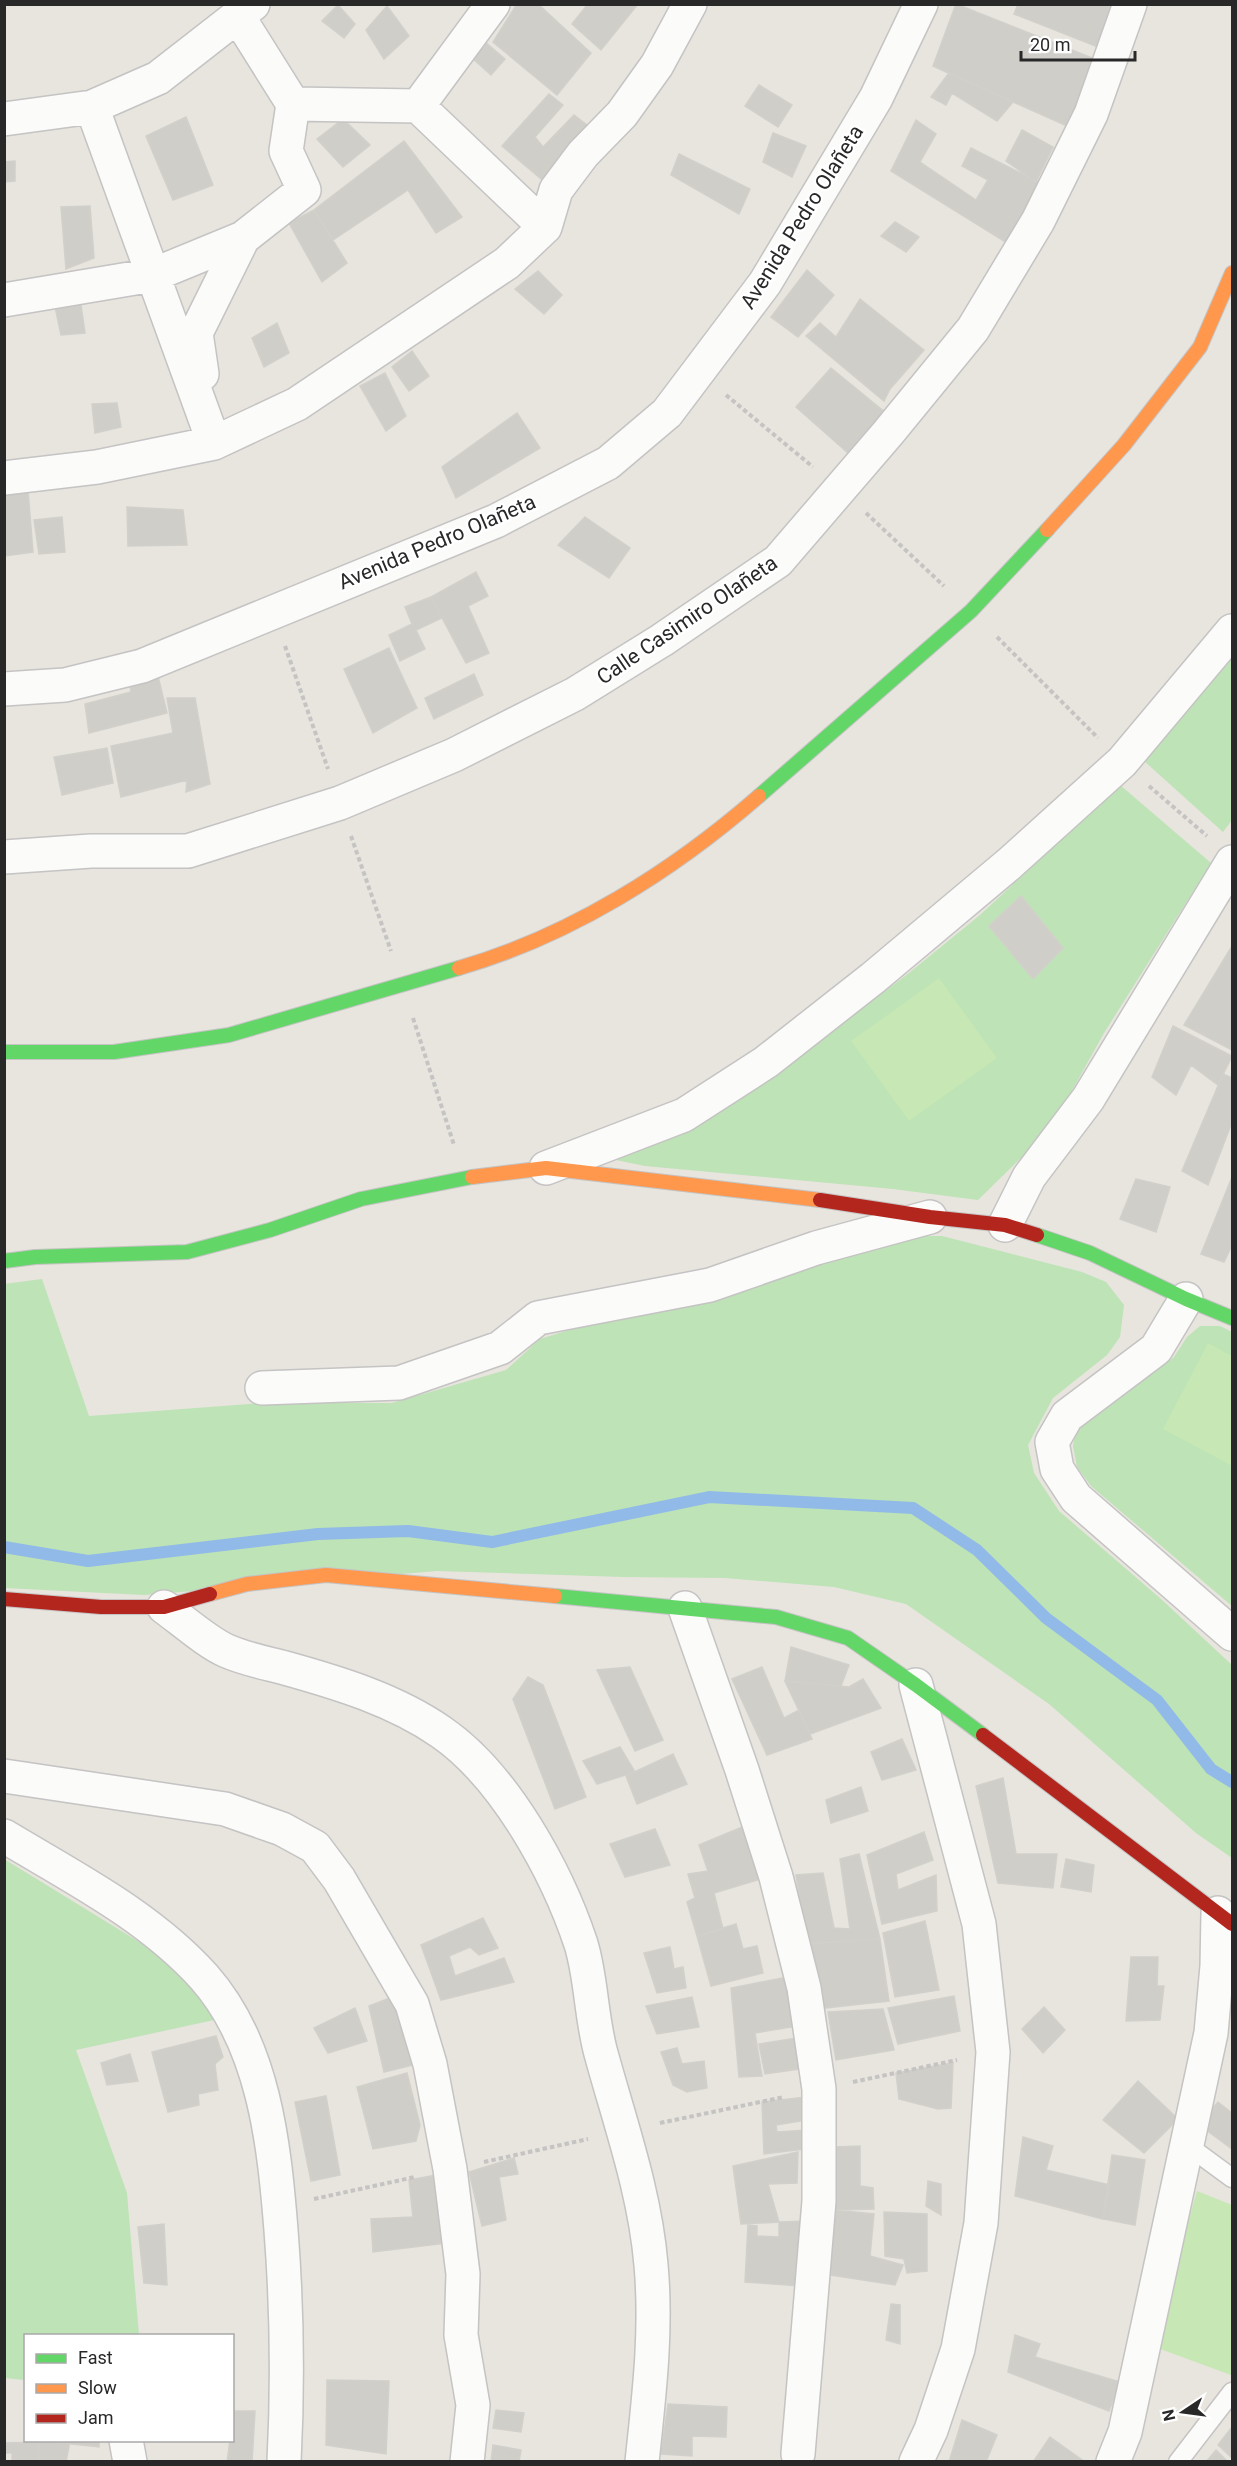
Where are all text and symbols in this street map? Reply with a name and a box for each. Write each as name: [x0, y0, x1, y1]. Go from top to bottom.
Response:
scale bar: [1021, 24, 1135, 62]
text: 20 m: [1030, 34, 1070, 55]
street label: Avenida Pedro Olañeta: [736, 121, 868, 313]
street label: Avenida Pedro Olañeta: [335, 490, 539, 594]
street label: Calle Casimiro Olañeta: [592, 551, 782, 689]
legend: [24, 2334, 234, 2442]
text: Fast: [78, 2347, 113, 2368]
text: Slow: [78, 2377, 117, 2398]
north arrow: [1153, 2382, 1213, 2442]
text: Jam: [78, 2407, 114, 2428]
text: N: [1158, 2408, 1179, 2423]

